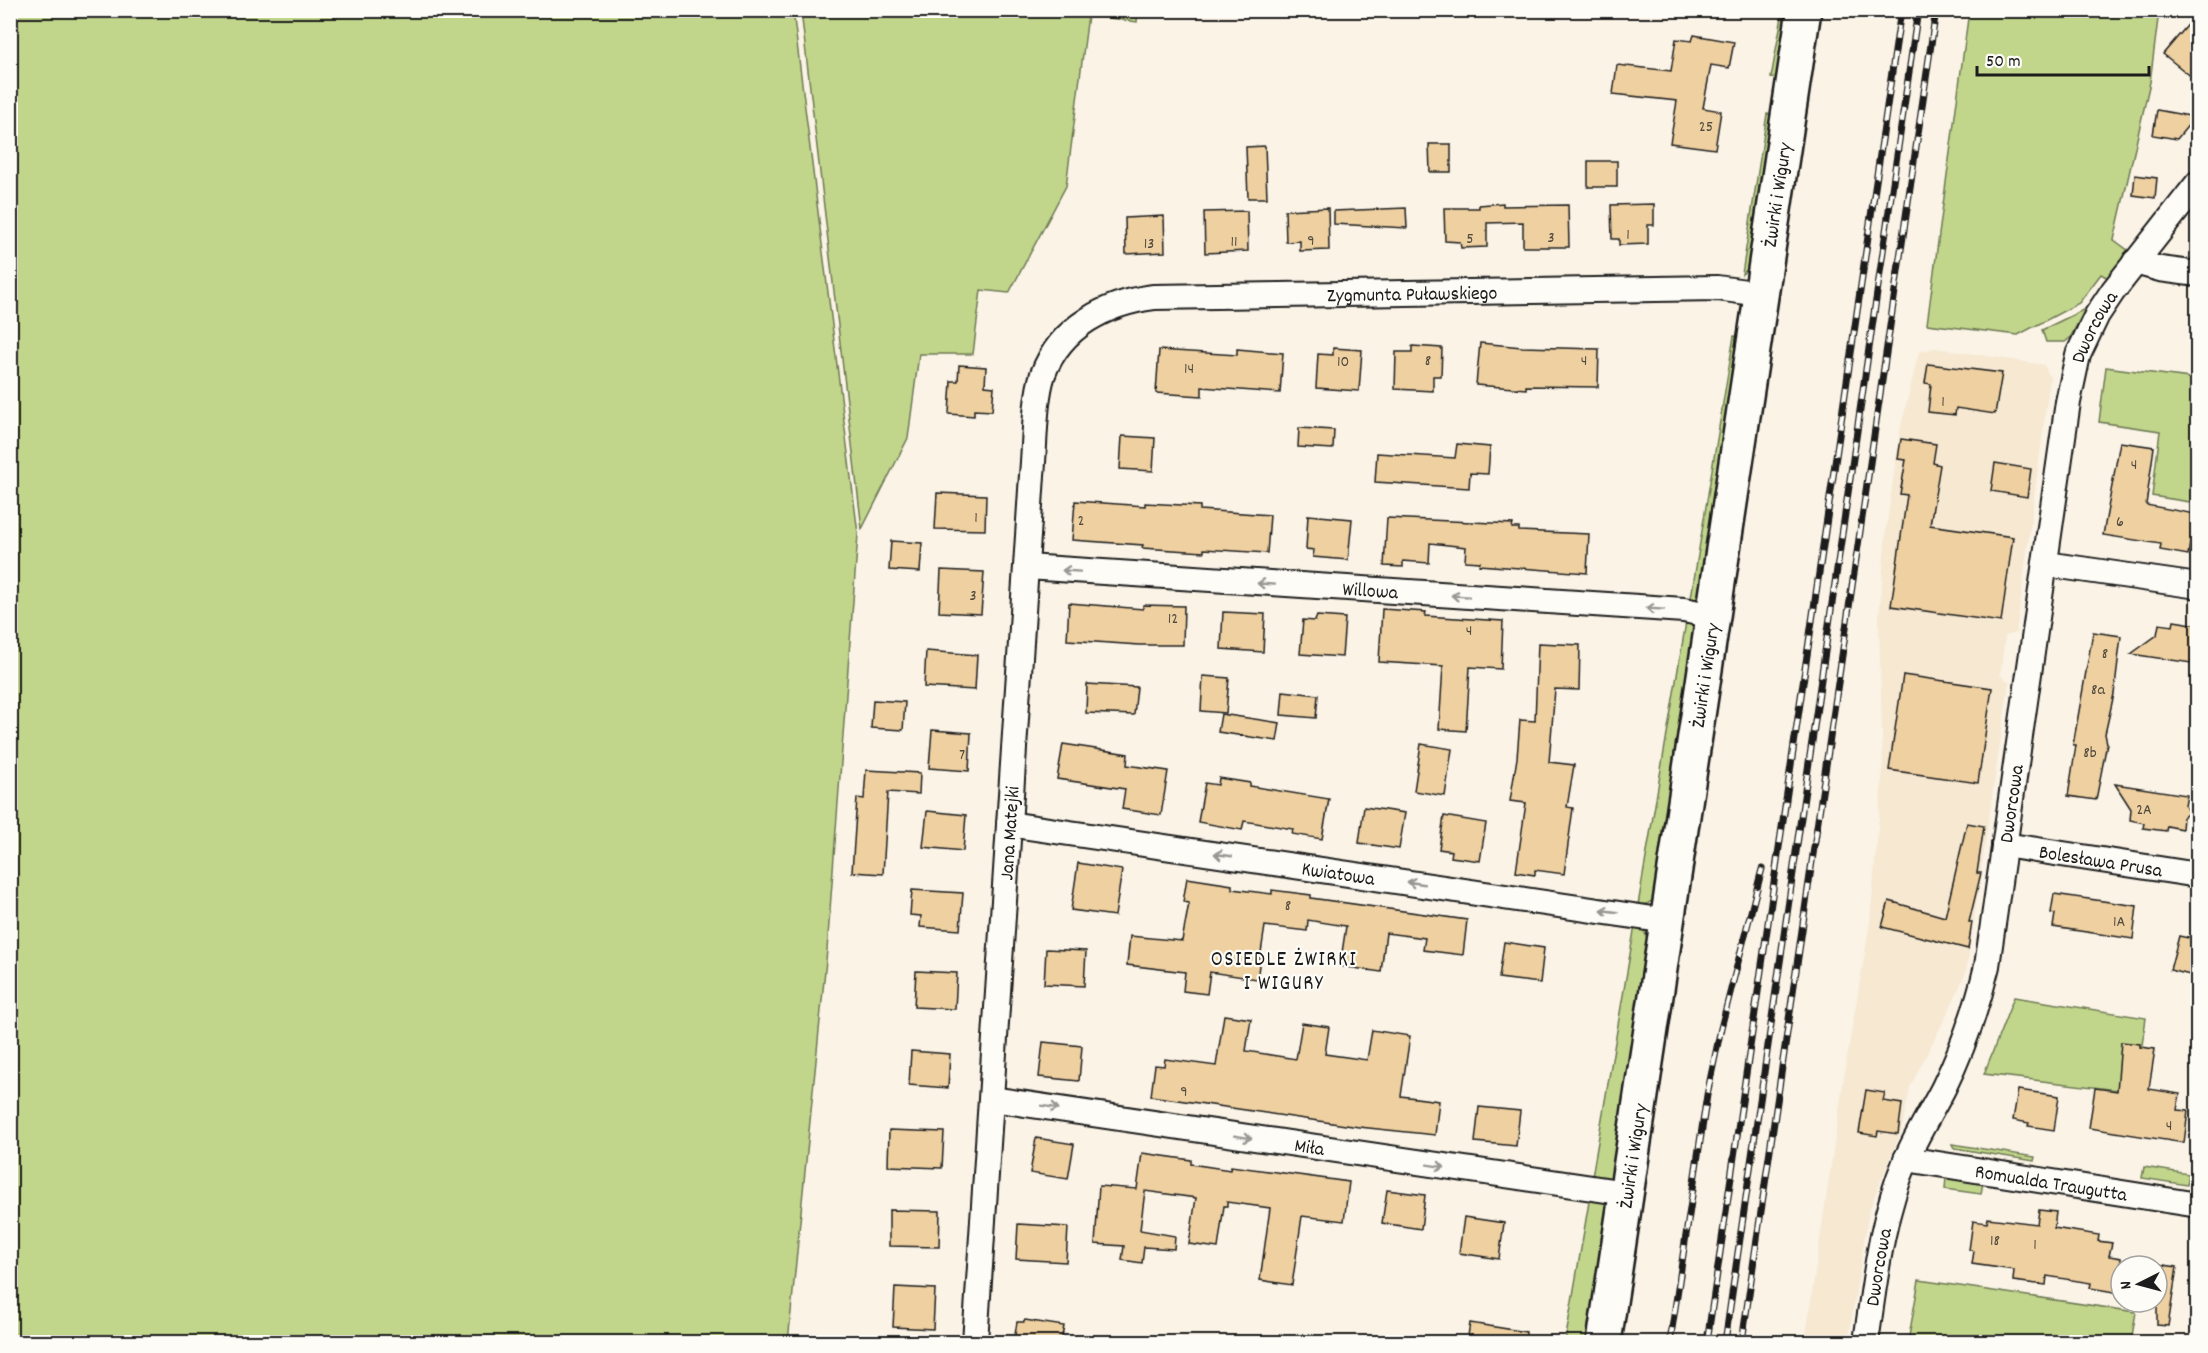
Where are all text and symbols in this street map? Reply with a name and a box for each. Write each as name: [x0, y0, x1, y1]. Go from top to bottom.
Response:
scale bar: [1977, 39, 2150, 77]
text: 50 m: [1986, 50, 2021, 75]
house number: 25: [1699, 116, 1713, 139]
street label: Żwirki i Wigury: [1758, 140, 1801, 250]
house number: 1: [1626, 224, 1630, 247]
house number: 3: [1547, 227, 1555, 250]
house number: 5: [1466, 228, 1474, 251]
house number: 9: [1307, 230, 1315, 253]
house number: 11: [1230, 231, 1238, 254]
house number: 13: [1144, 233, 1154, 256]
street label: Zygmunta Puławskiego: [1327, 281, 1498, 311]
street label: Dworcowa: [2066, 286, 2127, 366]
house number: 8: [1425, 350, 1431, 373]
house number: 4: [1581, 350, 1587, 373]
house number: 10: [1337, 351, 1349, 374]
house number: 14: [1184, 358, 1194, 381]
house number: 1: [1941, 391, 1945, 414]
house number: 4: [2131, 454, 2137, 477]
house number: 1: [974, 507, 978, 530]
house number: 2: [1078, 510, 1085, 533]
house number: 6: [2116, 511, 2124, 534]
one-way arrow: [1062, 565, 1082, 576]
street label: Willowa: [1341, 577, 1399, 608]
one-way arrow: [1256, 578, 1276, 589]
house number: 3: [969, 585, 977, 608]
one-way arrow: [1451, 590, 1471, 601]
one-way arrow: [1645, 603, 1665, 614]
house number: 12: [1168, 608, 1178, 631]
house number: 4: [1466, 620, 1472, 643]
street label: Żwirki i Wigury: [1685, 621, 1729, 730]
house number: 8: [2102, 643, 2108, 666]
house number: 8a: [2091, 679, 2105, 702]
house number: 8b: [2083, 742, 2097, 765]
house number: 7: [959, 744, 965, 767]
street label: Dworcowa: [1994, 762, 2033, 845]
street label: Jana Matejki: [994, 785, 1029, 881]
house number: 2A: [2136, 799, 2152, 822]
street label: Bolesława Prusa: [2037, 840, 2165, 886]
one-way arrow: [1214, 849, 1234, 860]
street label: Kwiatowa: [1299, 856, 1377, 895]
one-way arrow: [1407, 877, 1427, 888]
house number: 8: [1285, 895, 1291, 918]
one-way arrow: [1600, 906, 1620, 917]
house number: 1A: [2113, 911, 2125, 934]
district label: OSIEDLE ŻWIRKI I WIGURY: [1211, 946, 1357, 1000]
house number: 9: [1180, 1081, 1188, 1104]
street label: Żwirki i Wigury: [1613, 1101, 1657, 1211]
one-way arrow: [1040, 1102, 1059, 1113]
house number: 4: [2166, 1115, 2172, 1138]
one-way arrow: [1232, 1131, 1252, 1142]
street label: Miła: [1292, 1133, 1327, 1165]
street label: Romualda Traugutta: [1973, 1159, 2129, 1211]
one-way arrow: [1425, 1160, 1445, 1171]
street label: Dworcowa: [1860, 1225, 1901, 1308]
house number: 18: [1990, 1230, 2000, 1253]
house number: 1: [2033, 1234, 2037, 1257]
north arrow: [2109, 1254, 2169, 1314]
text: N: [2115, 1280, 2138, 1290]

